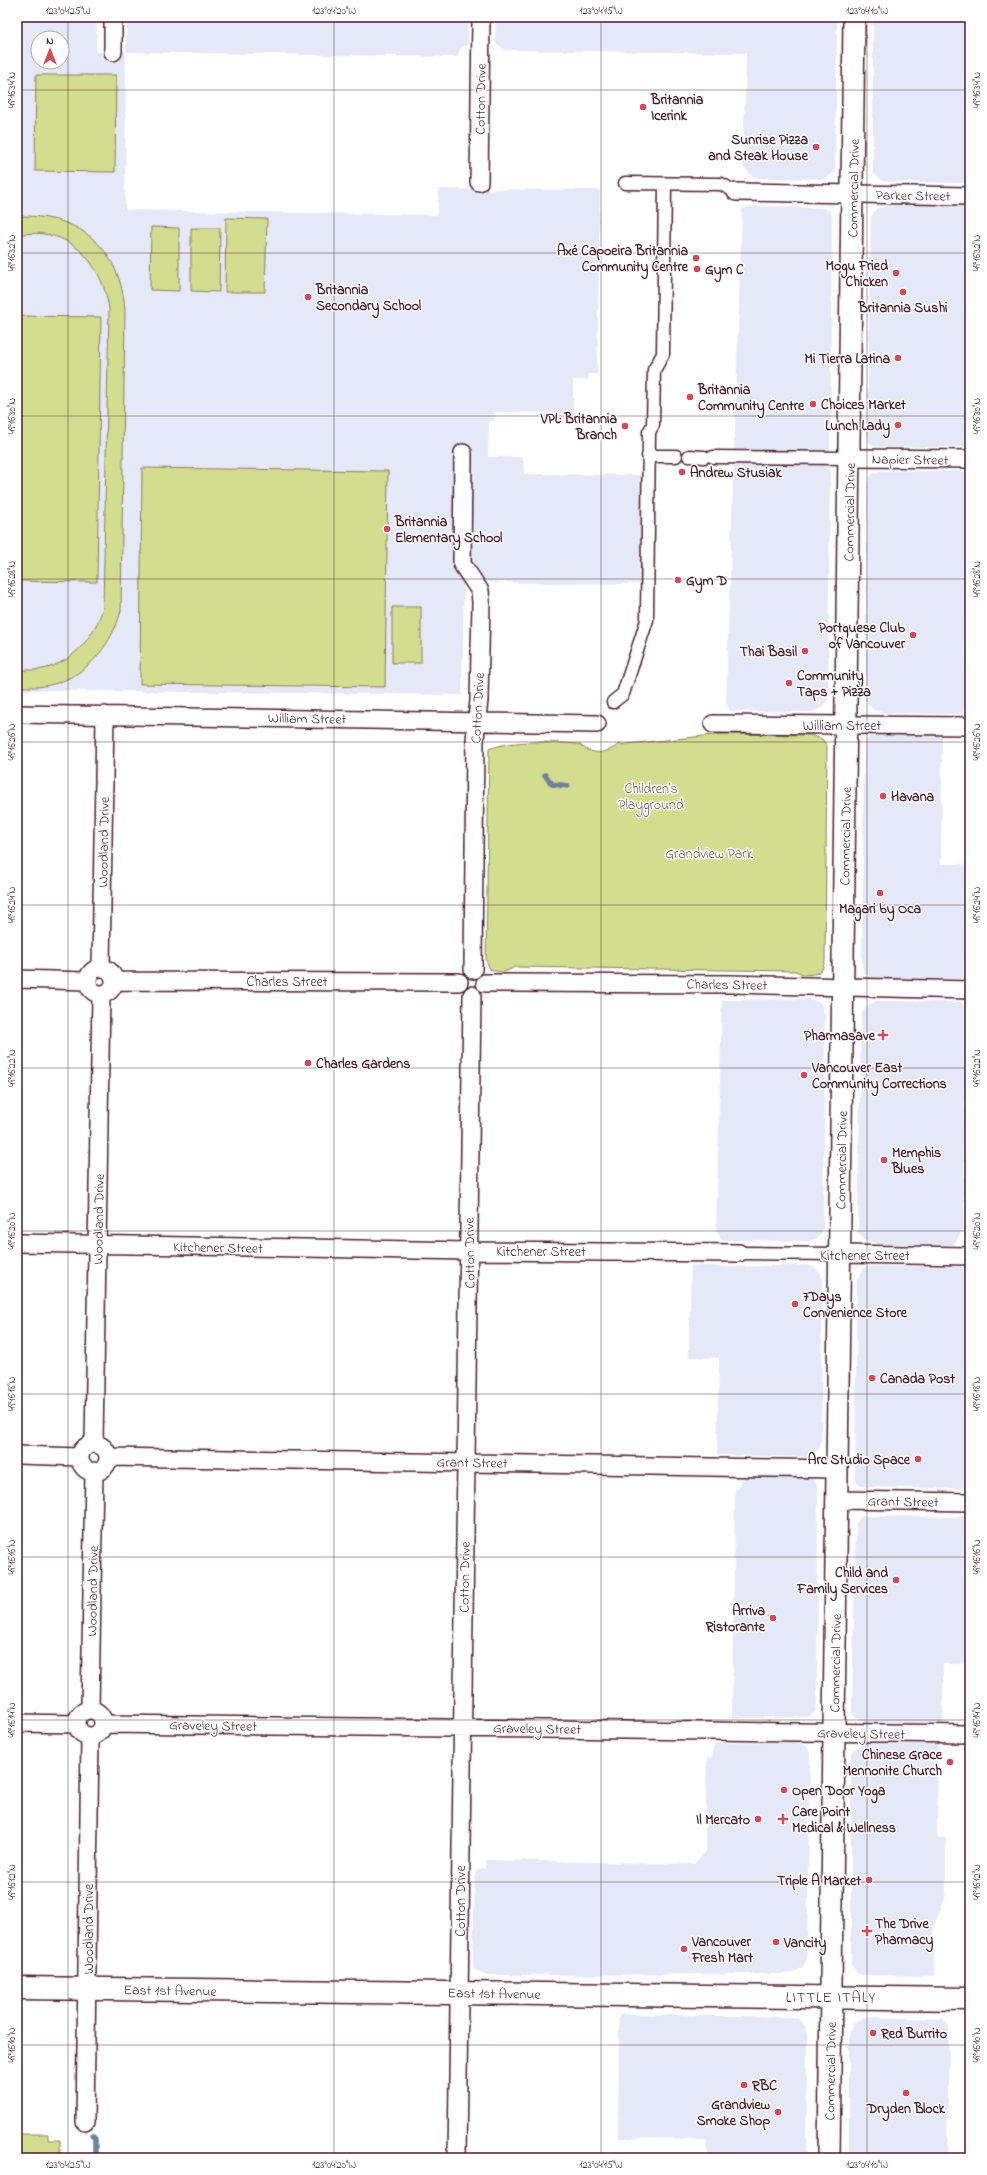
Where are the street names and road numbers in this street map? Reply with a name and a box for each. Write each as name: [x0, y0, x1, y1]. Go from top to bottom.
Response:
street label: Cotton Drive: [470, 62, 493, 135]
street label: Commercial Drive: [843, 138, 866, 238]
street label: Parker Street: [875, 185, 951, 208]
street label: Napier Street: [872, 449, 949, 472]
street label: Commercial Drive: [839, 462, 862, 562]
street label: Cotton Drive: [466, 671, 491, 744]
street label: William Street: [268, 708, 347, 731]
street label: William Street: [803, 716, 882, 737]
street label: Commercial Drive: [835, 786, 858, 886]
street label: Woodland Drive: [93, 796, 116, 888]
street label: Charles Street: [247, 972, 328, 993]
street label: Charles Street: [686, 974, 768, 997]
street label: Commercial Drive: [831, 1110, 854, 1210]
street label: Woodland Drive: [88, 1173, 111, 1265]
street label: Cotton Drive: [459, 1216, 482, 1289]
street label: Kitchener Street: [173, 1237, 263, 1260]
street label: Kitchener Street: [496, 1242, 586, 1263]
street label: Kitchener Street: [820, 1246, 910, 1267]
street label: Grant Street: [436, 1452, 508, 1475]
street label: Grant Street: [867, 1491, 939, 1514]
street label: Cotton Drive: [454, 1540, 477, 1613]
street label: Woodland Drive: [82, 1545, 105, 1637]
street label: Commercial Drive: [825, 1613, 848, 1713]
street label: Graveley Street: [169, 1715, 257, 1739]
street label: Graveley Street: [493, 1718, 581, 1742]
street label: Graveley Street: [817, 1723, 905, 1747]
street label: Cotton Drive: [451, 1865, 472, 1937]
street label: Woodland Drive: [79, 1883, 100, 1974]
street label: East 1st Avenue: [123, 1980, 217, 2003]
street label: East 1st Avenue: [447, 1983, 541, 2006]
street label: Commercial Drive: [820, 2021, 843, 2121]

